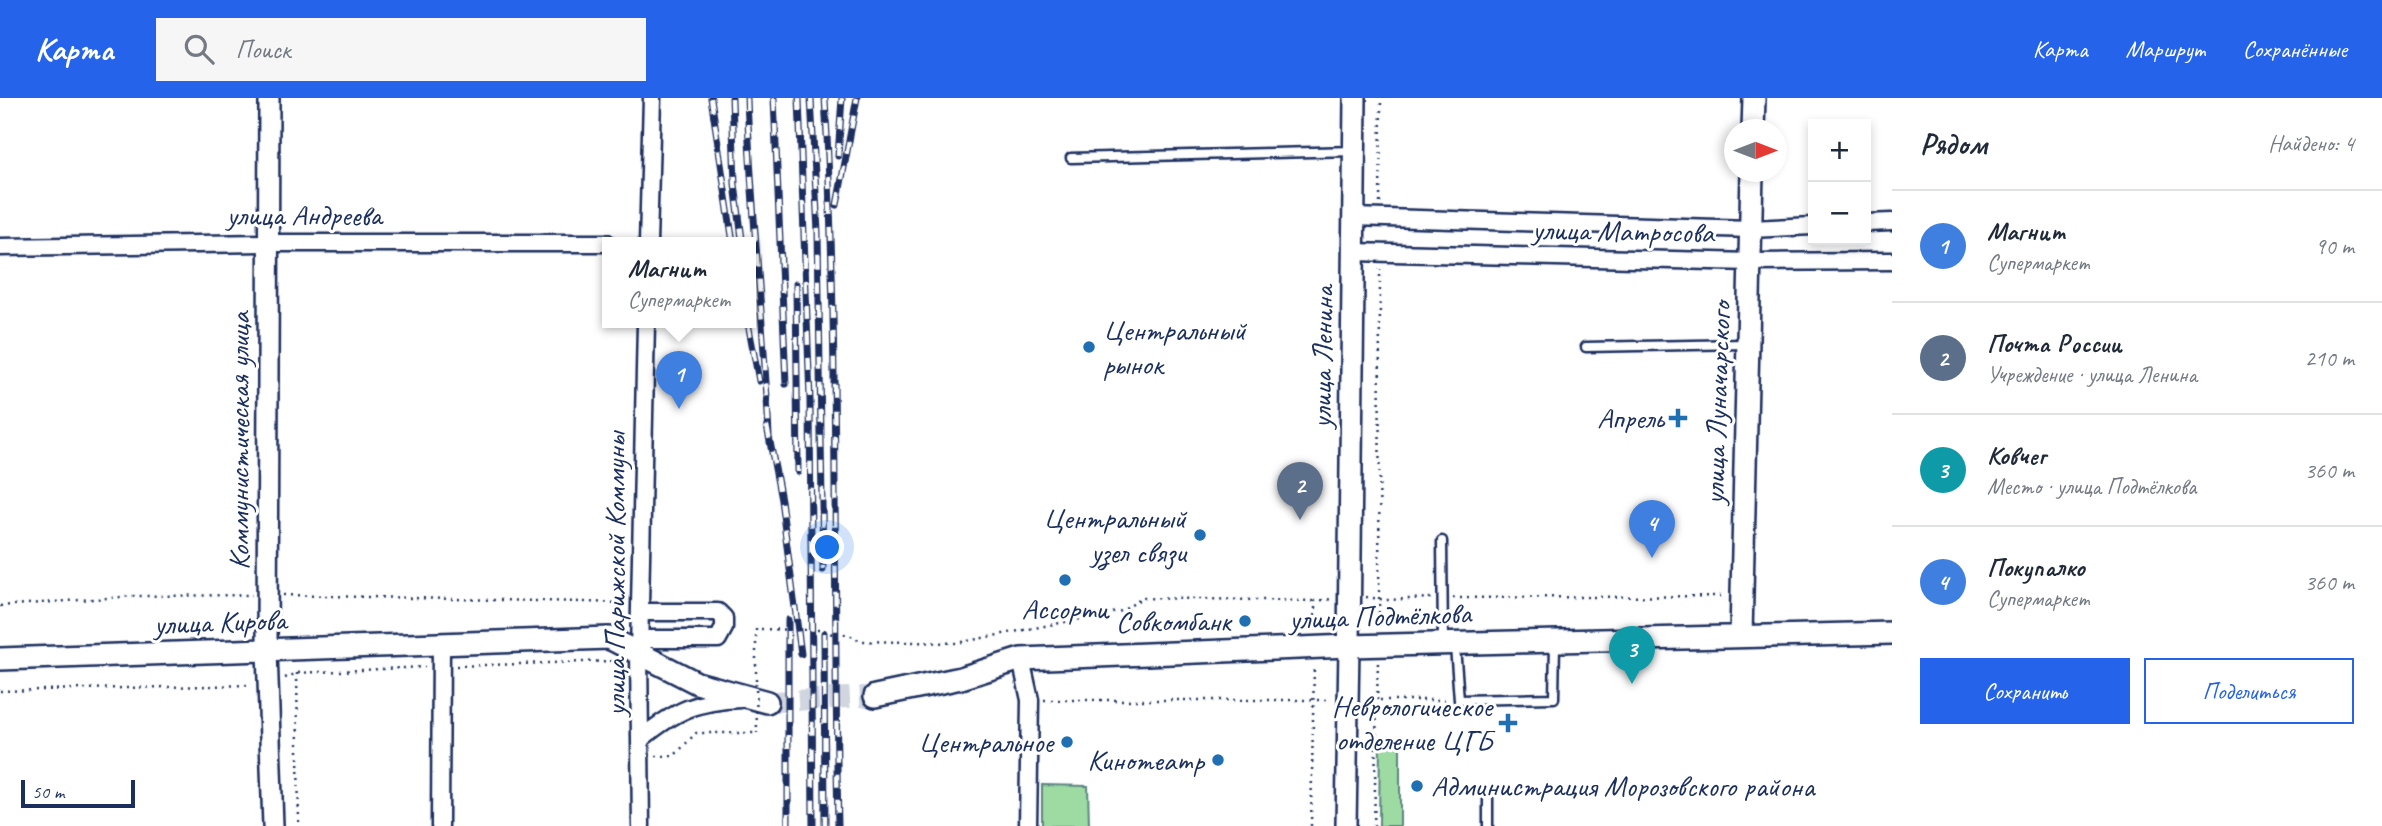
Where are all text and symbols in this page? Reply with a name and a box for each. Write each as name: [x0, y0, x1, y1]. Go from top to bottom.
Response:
search box: [156, 18, 646, 81]
text: Карта: [35, 28, 114, 70]
icon: search: [180, 30, 218, 68]
text: Поиск: [236, 33, 290, 66]
text: Карта: [2033, 34, 2088, 64]
text: Маршрут: [2126, 34, 2205, 64]
text: Сохранённые: [2243, 34, 2347, 64]
north arrow: [1724, 119, 1787, 182]
map controls: [1808, 119, 1871, 245]
button: +: [1808, 119, 1871, 182]
text: Рядом: [1920, 125, 1987, 163]
text: Найдено: 4: [2268, 129, 2354, 158]
button: −: [1808, 182, 1871, 245]
street label: улица Андреева: [224, 196, 384, 234]
street label: улица Матросова: [1530, 210, 1716, 252]
text: Магнит: [1987, 215, 2066, 248]
text: 1: [1938, 232, 1948, 261]
text: 90 m: [2315, 232, 2354, 261]
popup: [602, 237, 756, 328]
text: Супермаркет: [1987, 248, 2090, 277]
text: Магнит: [628, 252, 706, 285]
street label: улица Ленина: [1302, 283, 1342, 431]
text: Супермаркет: [628, 285, 730, 314]
street label: улица Луначарского: [1694, 297, 1740, 507]
street label: Коммунистическая улица: [220, 310, 258, 570]
place label: Центральный рынок: [1103, 311, 1247, 383]
text: Почта России: [1987, 327, 2122, 360]
marker: Центральный рынок: [1081, 339, 1097, 355]
text: 2: [1938, 344, 1948, 373]
text: 210 m: [2305, 344, 2354, 373]
pin: 1: [656, 351, 702, 409]
text: Учреждение · улица Ленина: [1987, 360, 2197, 389]
place label: Апрель: [1597, 399, 1666, 437]
marker: Апрель: [1670, 410, 1686, 426]
street label: улица Парижской Коммуны: [596, 430, 634, 718]
text: Ковчег: [1987, 439, 2046, 472]
text: 3: [1938, 456, 1948, 485]
text: 360 m: [2305, 456, 2354, 485]
pin: 2: [1277, 462, 1323, 520]
text: Место · улица Подтёлкова: [1987, 472, 2196, 501]
place label: Центральный узел связи: [1043, 499, 1188, 571]
pin: 4: [1629, 500, 1675, 558]
marker: Центральный узел связи: [1192, 527, 1208, 543]
your location: [810, 530, 844, 564]
text: Покупалко: [1987, 551, 2084, 584]
text: 4: [1938, 568, 1948, 597]
text: 360 m: [2305, 568, 2354, 597]
marker: Ассорти: [1057, 572, 1073, 588]
text: Супермаркет: [1987, 584, 2090, 613]
place label: Ассорти: [1022, 590, 1110, 628]
street label: улица Подтёлкова: [1287, 594, 1473, 638]
street label: улица Кирова: [151, 601, 290, 643]
place label: Совкомбанк: [1116, 602, 1233, 640]
marker: Совкомбанк: [1237, 613, 1253, 629]
pin: 3: [1609, 626, 1655, 684]
button: Сохранить: [1920, 658, 2130, 724]
button: Поделиться: [2144, 658, 2354, 724]
place label: Неврологическое отделение ЦГБ: [1332, 687, 1496, 759]
marker: Неврологическое отделение ЦГБ: [1498, 713, 1518, 733]
place label: Центральное: [918, 723, 1055, 761]
marker: Центральное: [1059, 734, 1075, 750]
place label: Кинотеатр: [1087, 741, 1206, 779]
marker: Кинотеатр: [1210, 752, 1226, 768]
place label: Администрация Морозовского района: [1431, 767, 1816, 805]
scale bar: [21, 777, 135, 809]
marker: Администрация Морозовского района: [1409, 778, 1425, 794]
text: 50 m: [32, 780, 64, 804]

